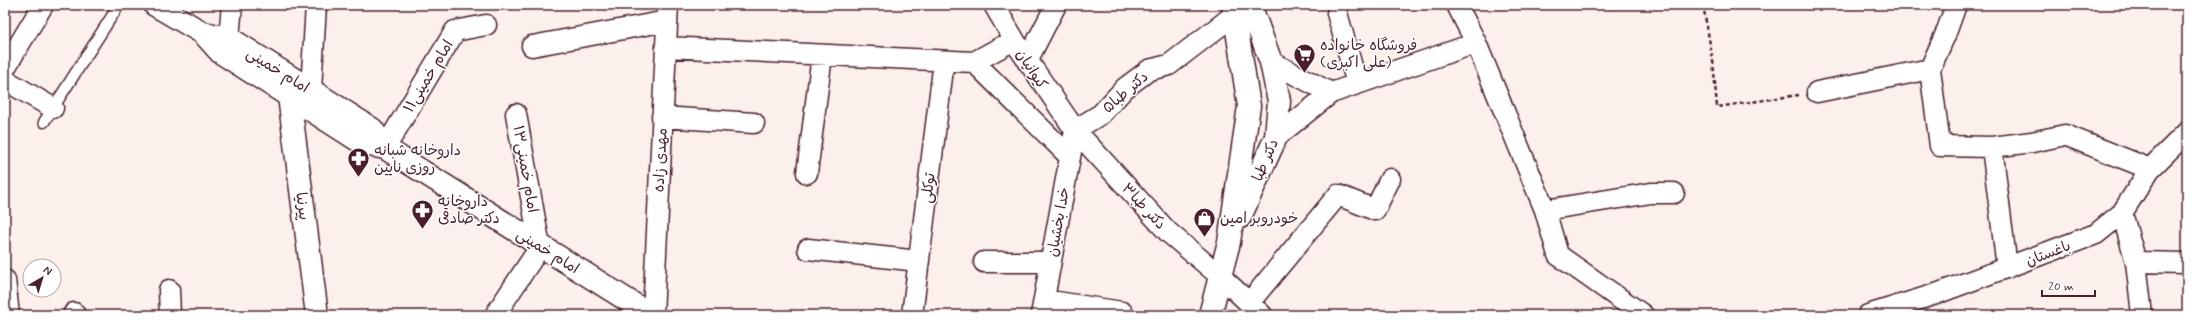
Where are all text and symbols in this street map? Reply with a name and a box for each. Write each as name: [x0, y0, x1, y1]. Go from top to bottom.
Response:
street label: امام خمینی۱۱: [399, 36, 458, 117]
place label: فروشگاه خانواده (علی اکبری): [1320, 36, 1417, 73]
supermarket icon: فروشگاه خانواده (علی اکبری): [1291, 41, 1317, 74]
street label: امام خمینی: [242, 44, 313, 98]
street label: کیوانیان: [1011, 46, 1052, 93]
street label: دکتر طبا۵: [1099, 67, 1153, 118]
street label: امام خمینی۱۳: [507, 124, 543, 214]
street label: مهدی زاده: [649, 127, 673, 193]
street label: دکتر طبا: [1248, 136, 1284, 185]
place label: داروخانه شبانه روزی نایین: [374, 141, 461, 178]
pharmacy icon: داروخانه شبانه روزی نایین: [345, 146, 371, 179]
street label: توکلی: [917, 171, 941, 205]
street label: دکتر طبا۳: [1117, 179, 1170, 234]
street label: خدا بخشیان: [1043, 186, 1075, 259]
street label: پیرنیا: [290, 191, 314, 221]
place label: داروخانه دکتر صادقی: [438, 192, 500, 229]
pharmacy icon: داروخانه دکتر صادقی: [409, 197, 435, 230]
shop icon: خودروبر امین: [1192, 205, 1218, 238]
place label: خودروبر امین: [1220, 209, 1298, 229]
street label: امام خمینی: [512, 225, 583, 279]
street label: باغستان: [2023, 236, 2074, 272]
north arrow: [22, 258, 62, 298]
text: N: [40, 263, 55, 279]
scale bar: [2042, 272, 2095, 298]
text: 20 m: [2048, 279, 2074, 295]

